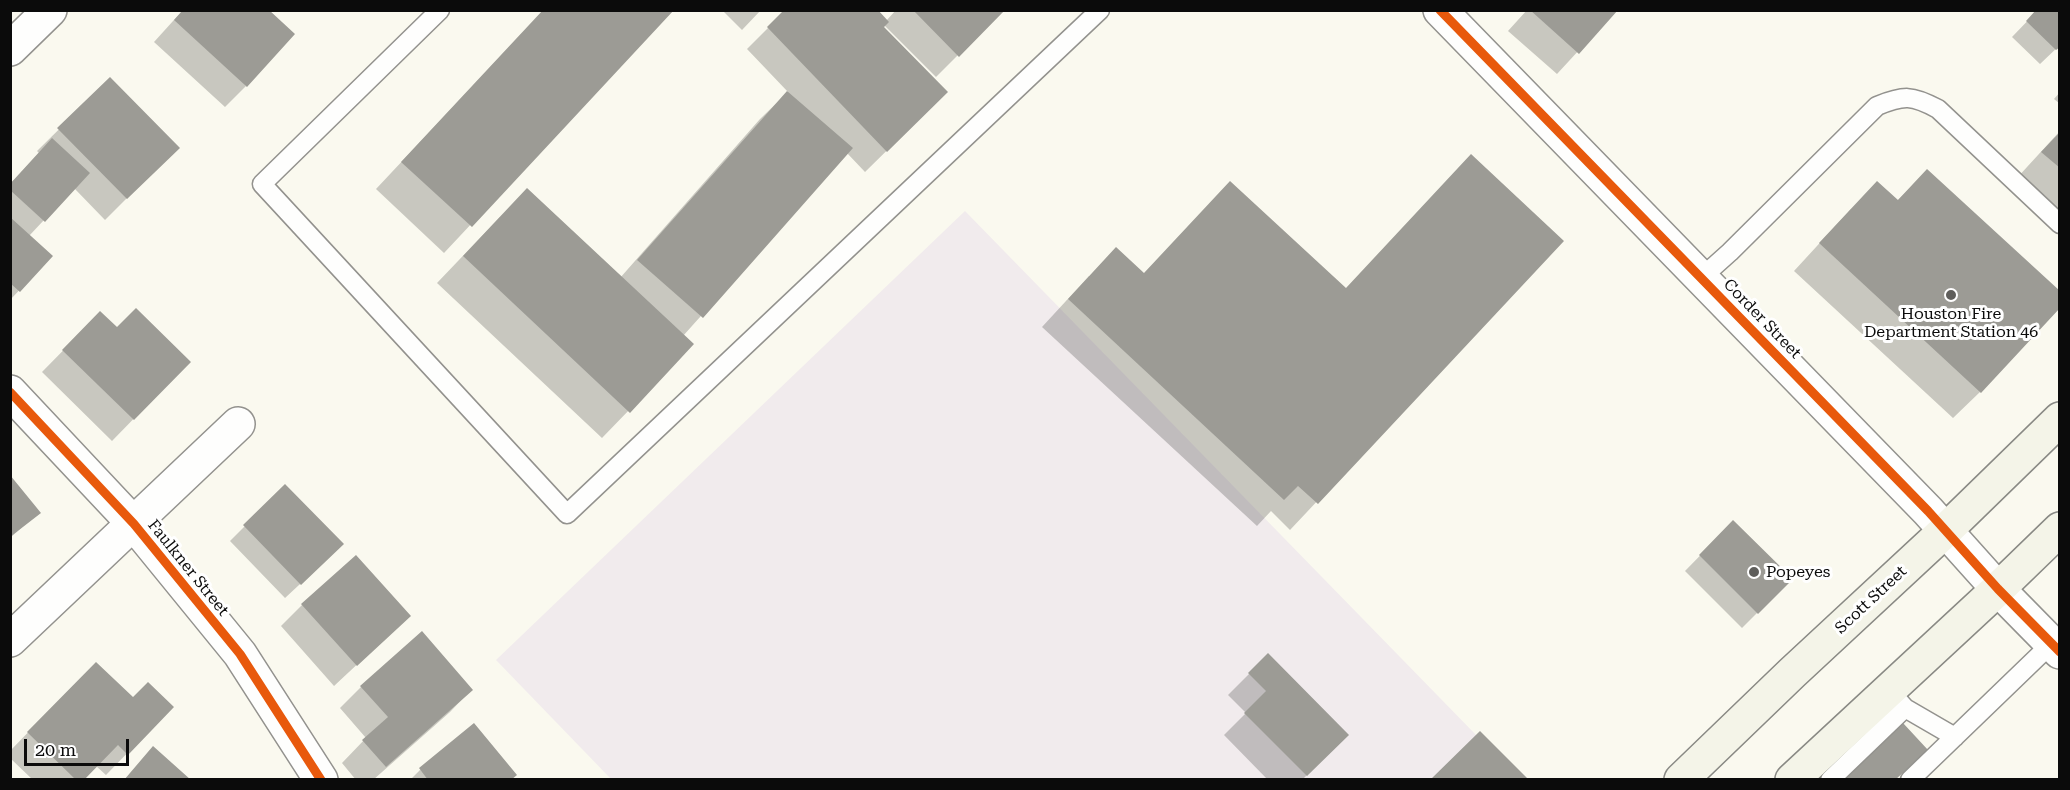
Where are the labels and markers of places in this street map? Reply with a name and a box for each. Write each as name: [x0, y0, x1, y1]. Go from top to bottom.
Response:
marker: Houston Fire Department Station 46: [1944, 288, 1958, 302]
place label: Houston Fire Department Station 46: [1864, 304, 2038, 342]
place label: Popeyes: [1766, 562, 1830, 582]
marker: Popeyes: [1747, 565, 1761, 579]

